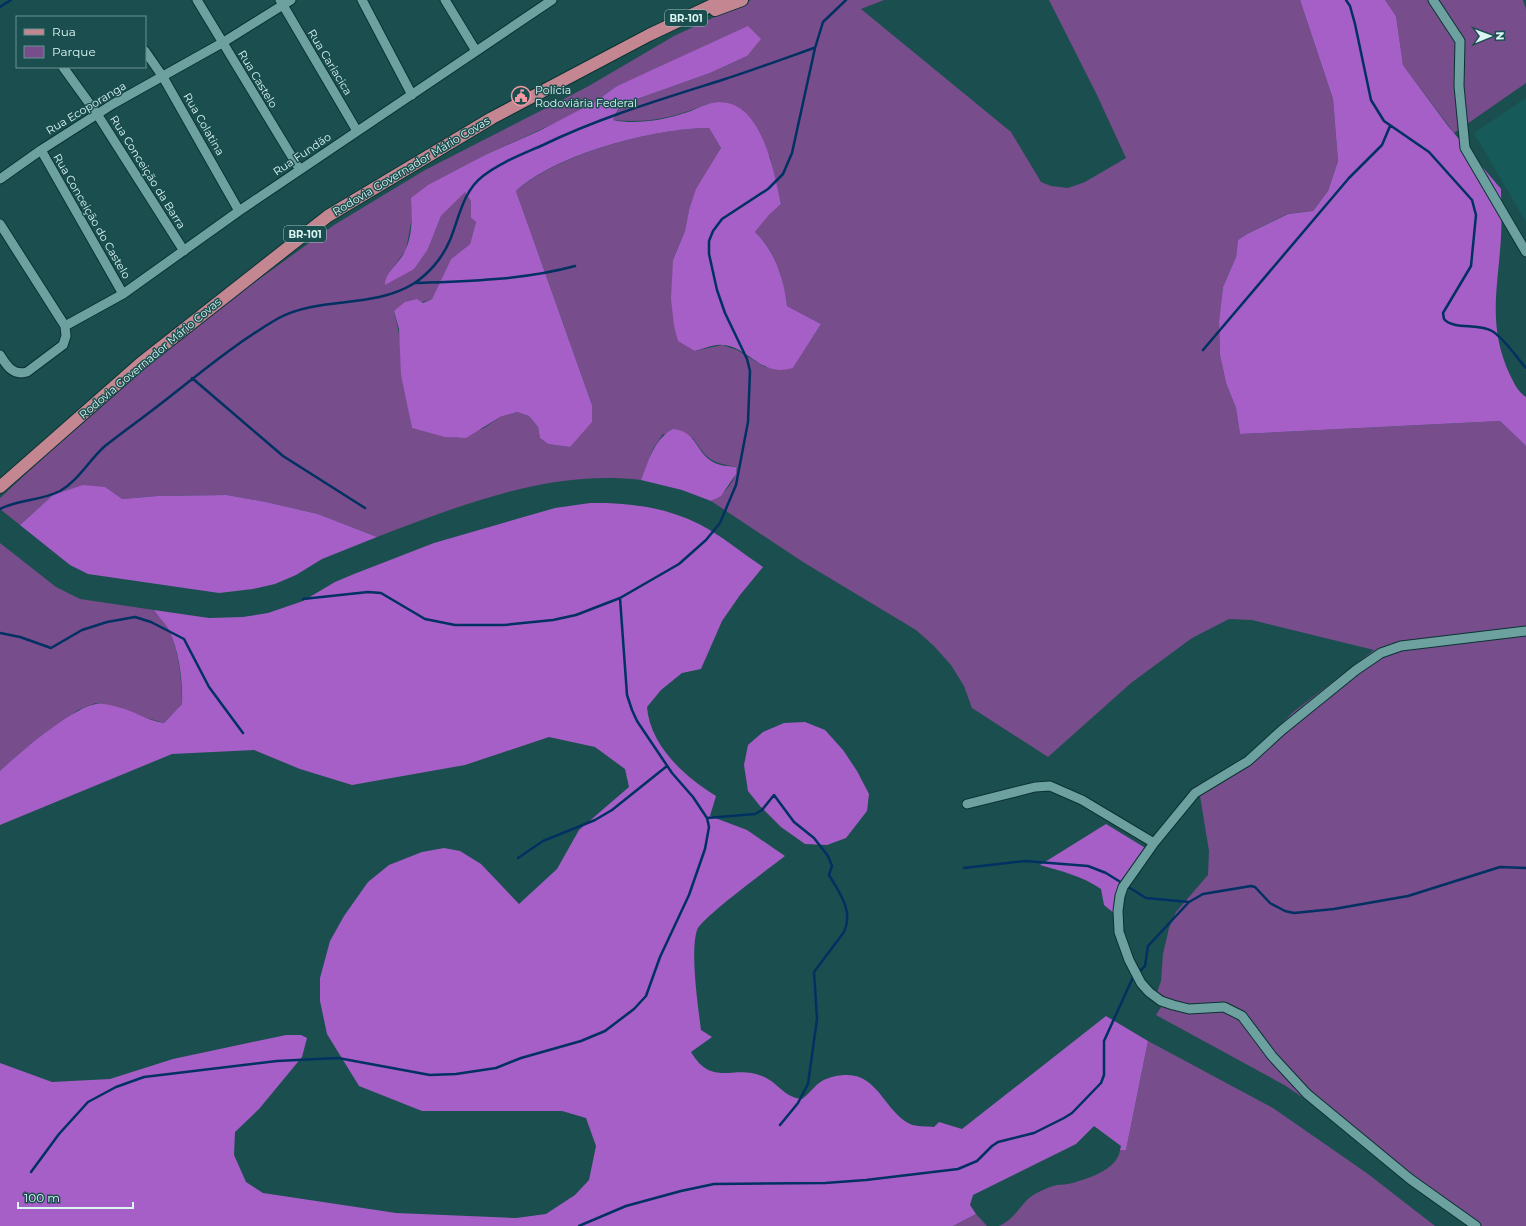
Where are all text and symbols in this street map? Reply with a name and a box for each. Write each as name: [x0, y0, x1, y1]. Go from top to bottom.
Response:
road number: BR-101: [665, 10, 707, 26]
legend: [16, 16, 146, 68]
north arrow: [1470, 16, 1510, 56]
text: Rua: [52, 24, 76, 39]
street label: Rua Cariacica: [305, 26, 355, 98]
text: N: [1493, 31, 1507, 40]
text: Parque: [52, 44, 96, 59]
street label: Rua Castelo: [235, 48, 281, 111]
street label: Rua Ecoporanga: [43, 78, 129, 138]
place label: Polícia Rodoviária Federal: [535, 83, 637, 110]
public building icon: Polícia Rodoviária Federal: [510, 85, 532, 107]
street label: Rua Colatina: [180, 90, 228, 158]
street label: Rua Conceição da Barra: [107, 113, 189, 231]
street label: Rodovia Governador Mário Covas: [330, 113, 493, 219]
street label: Rua Fundão: [270, 129, 334, 179]
street label: Rua Conceição do Castelo: [50, 151, 134, 281]
road number: BR-101: [284, 226, 326, 242]
street label: Rodovia Governador Mário Covas: [76, 294, 224, 421]
scale bar: [18, 1184, 133, 1210]
text: 100 m: [24, 1190, 60, 1205]

